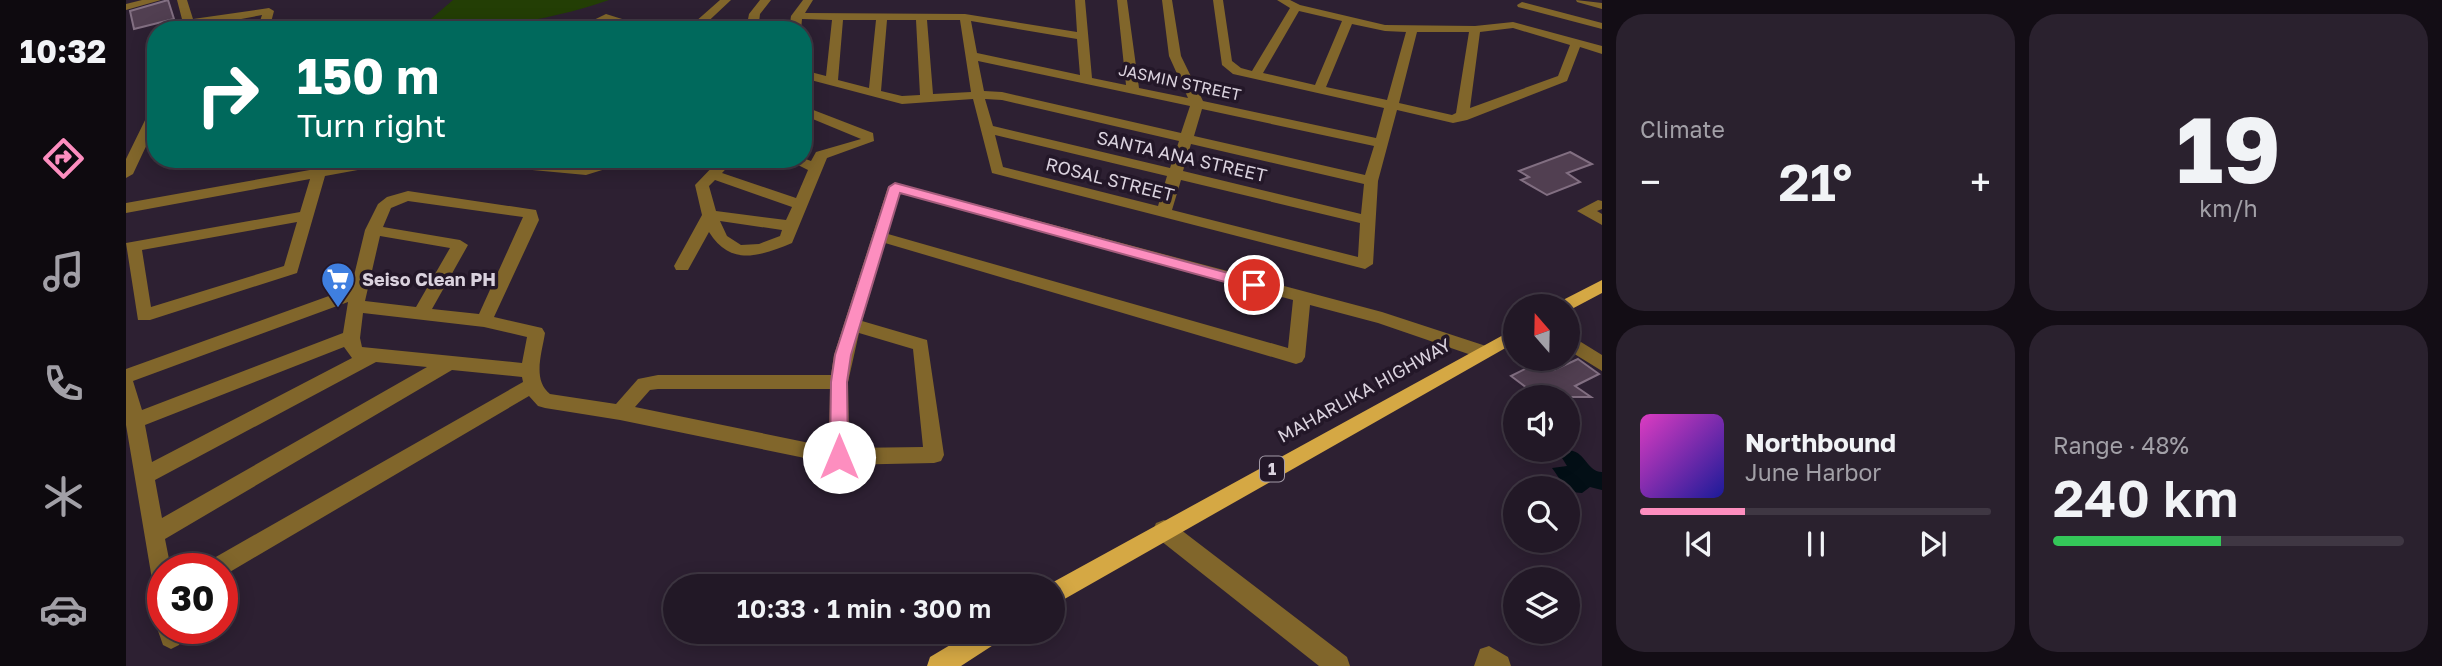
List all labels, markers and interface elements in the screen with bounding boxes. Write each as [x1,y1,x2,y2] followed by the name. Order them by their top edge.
[20,32,106,70] text: 10:32
[297,46,439,105] text: 150 m
[182,49,273,140] icon: right
[1117,59,1243,105] street label: JASMIN STREET
[2176,94,2281,203] text: 19
[297,106,446,144] text: Turn right
[1640,115,1725,143] text: Climate
[1095,126,1269,186] street label: SANTA ANA STREET
[39,134,88,183] icon: directions
[1779,150,1852,212] text: 21°
[1043,152,1177,206] street label: ROSAL STREET
[1640,159,1661,204] text: −
[1970,159,1991,204] text: +
[2199,194,2258,222] text: km/h
[39,247,88,296] icon: music
[1224,255,1284,315] pin
[319,260,357,309] supermarket icon: Seiso Clean PH
[1235,266,1273,304] icon: arrive
[362,268,496,290] place label: Seiso Clean PH
[1503,294,1580,371] north arrow
[1503,294,1580,644] map controls
[1274,333,1455,447] street label: MAHARLIKA HIGHWAY
[39,359,88,408] icon: phone
[1503,385,1580,462] button: sound
[802,420,876,494] position arrow
[1745,427,1896,458] text: Northbound
[2053,431,2189,459] text: Range · 48%
[1260,456,1284,482] road number: 1
[1745,458,1881,486] text: June Harbor
[2053,466,2238,528] text: 240 km
[39,472,88,521] icon: climate
[1503,476,1580,553] button: search
[1680,525,1718,563] icon: previous
[1797,525,1835,563] icon: pause
[1914,525,1952,563] icon: next
[147,553,238,644] speed limit sign: 30
[1503,567,1580,644] button: layers
[39,585,88,634] icon: car
[737,593,991,624] text: 10:33 · 1 min · 300 m

